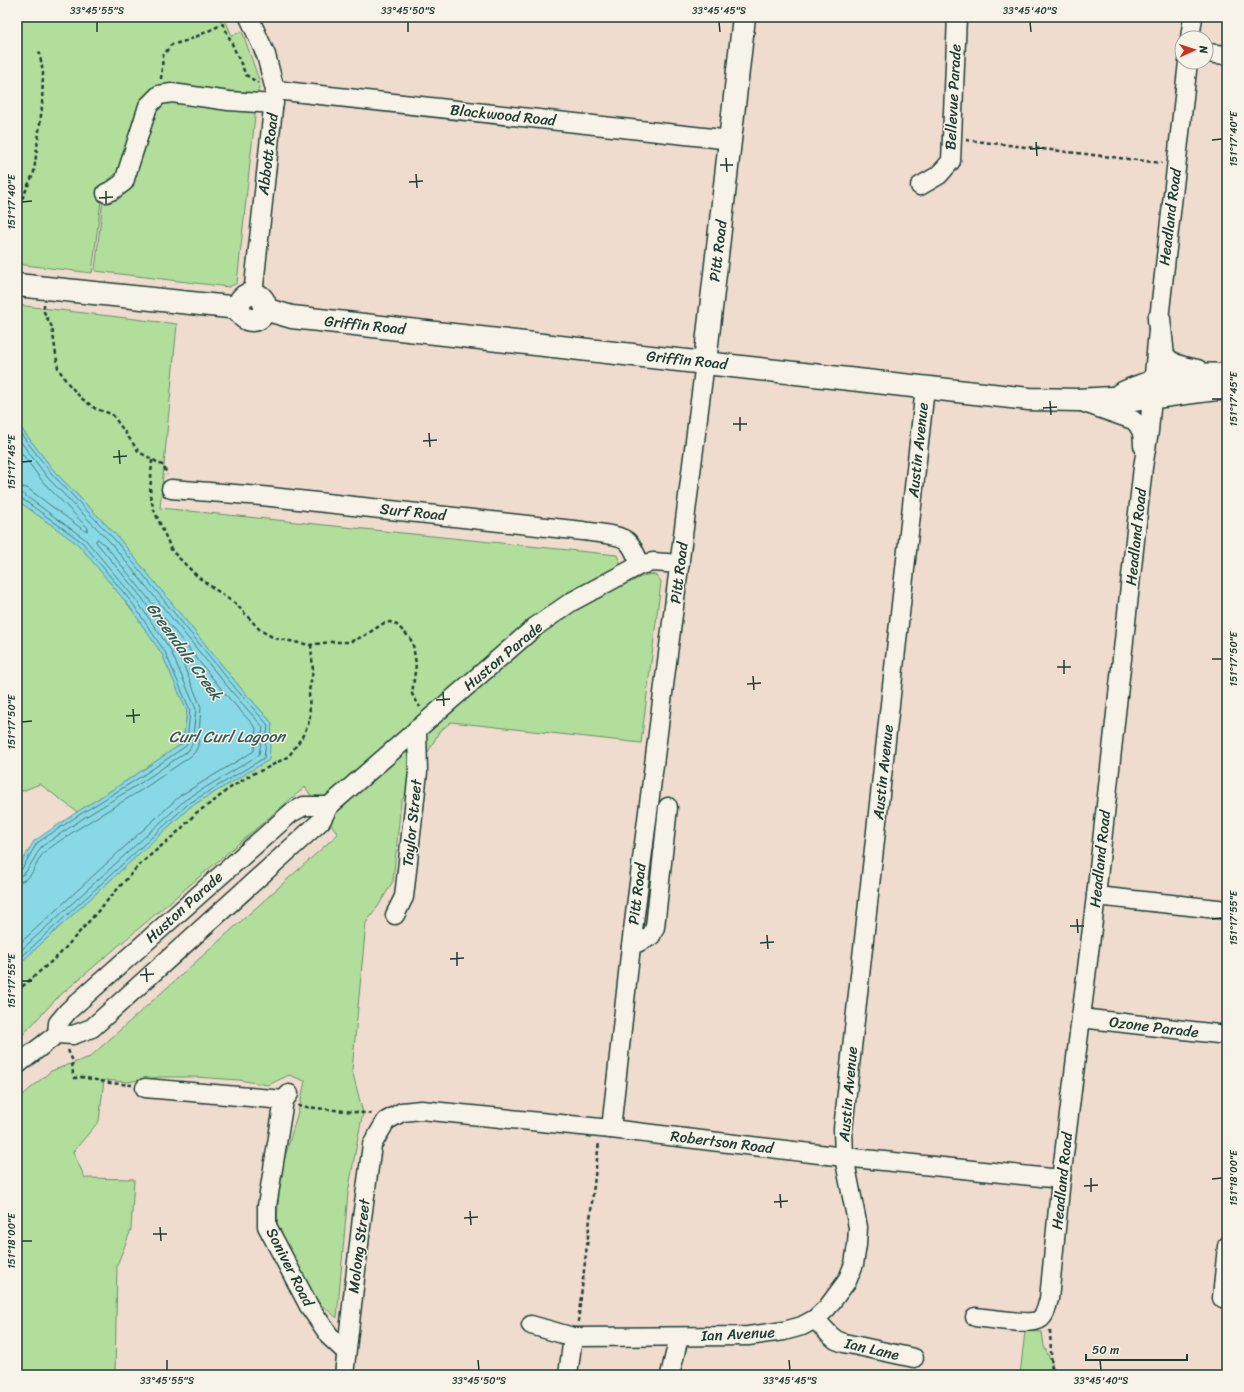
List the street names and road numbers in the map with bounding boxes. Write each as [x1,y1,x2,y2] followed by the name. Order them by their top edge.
[937,43,969,151] street label: Bellevue Parade
[449,97,558,134] street label: Blackwood Road
[250,111,286,197] street label: Abbott Road
[1151,166,1189,267] street label: Headland Road
[701,218,735,283] street label: Pitt Road
[323,308,408,342] street label: Griffin Road
[645,343,730,377] street label: Griffin Road
[900,401,936,500] street label: Austin Avenue
[1118,486,1154,587] street label: Headland Road
[379,496,448,529] street label: Surf Road
[662,540,696,605] street label: Pitt Road
[457,614,549,697] street label: Huston Parade
[865,723,901,822] street label: Austin Avenue
[395,777,430,868] street label: Taylor Street
[1082,808,1118,909] street label: Headland Road
[620,861,654,926] street label: Pitt Road
[139,864,229,949] street label: Huston Parade
[1108,1009,1201,1045] street label: Ozone Parade
[831,1045,865,1144] street label: Austin Avenue
[669,1123,776,1161] street label: Robertson Road
[1044,1130,1080,1231] street label: Headland Road
[340,1196,378,1295] street label: Molong Street
[259,1223,322,1312] street label: Soniver Road
[699,1319,776,1349] street label: Ian Avenue
[841,1330,902,1368] street label: Ian Lane

